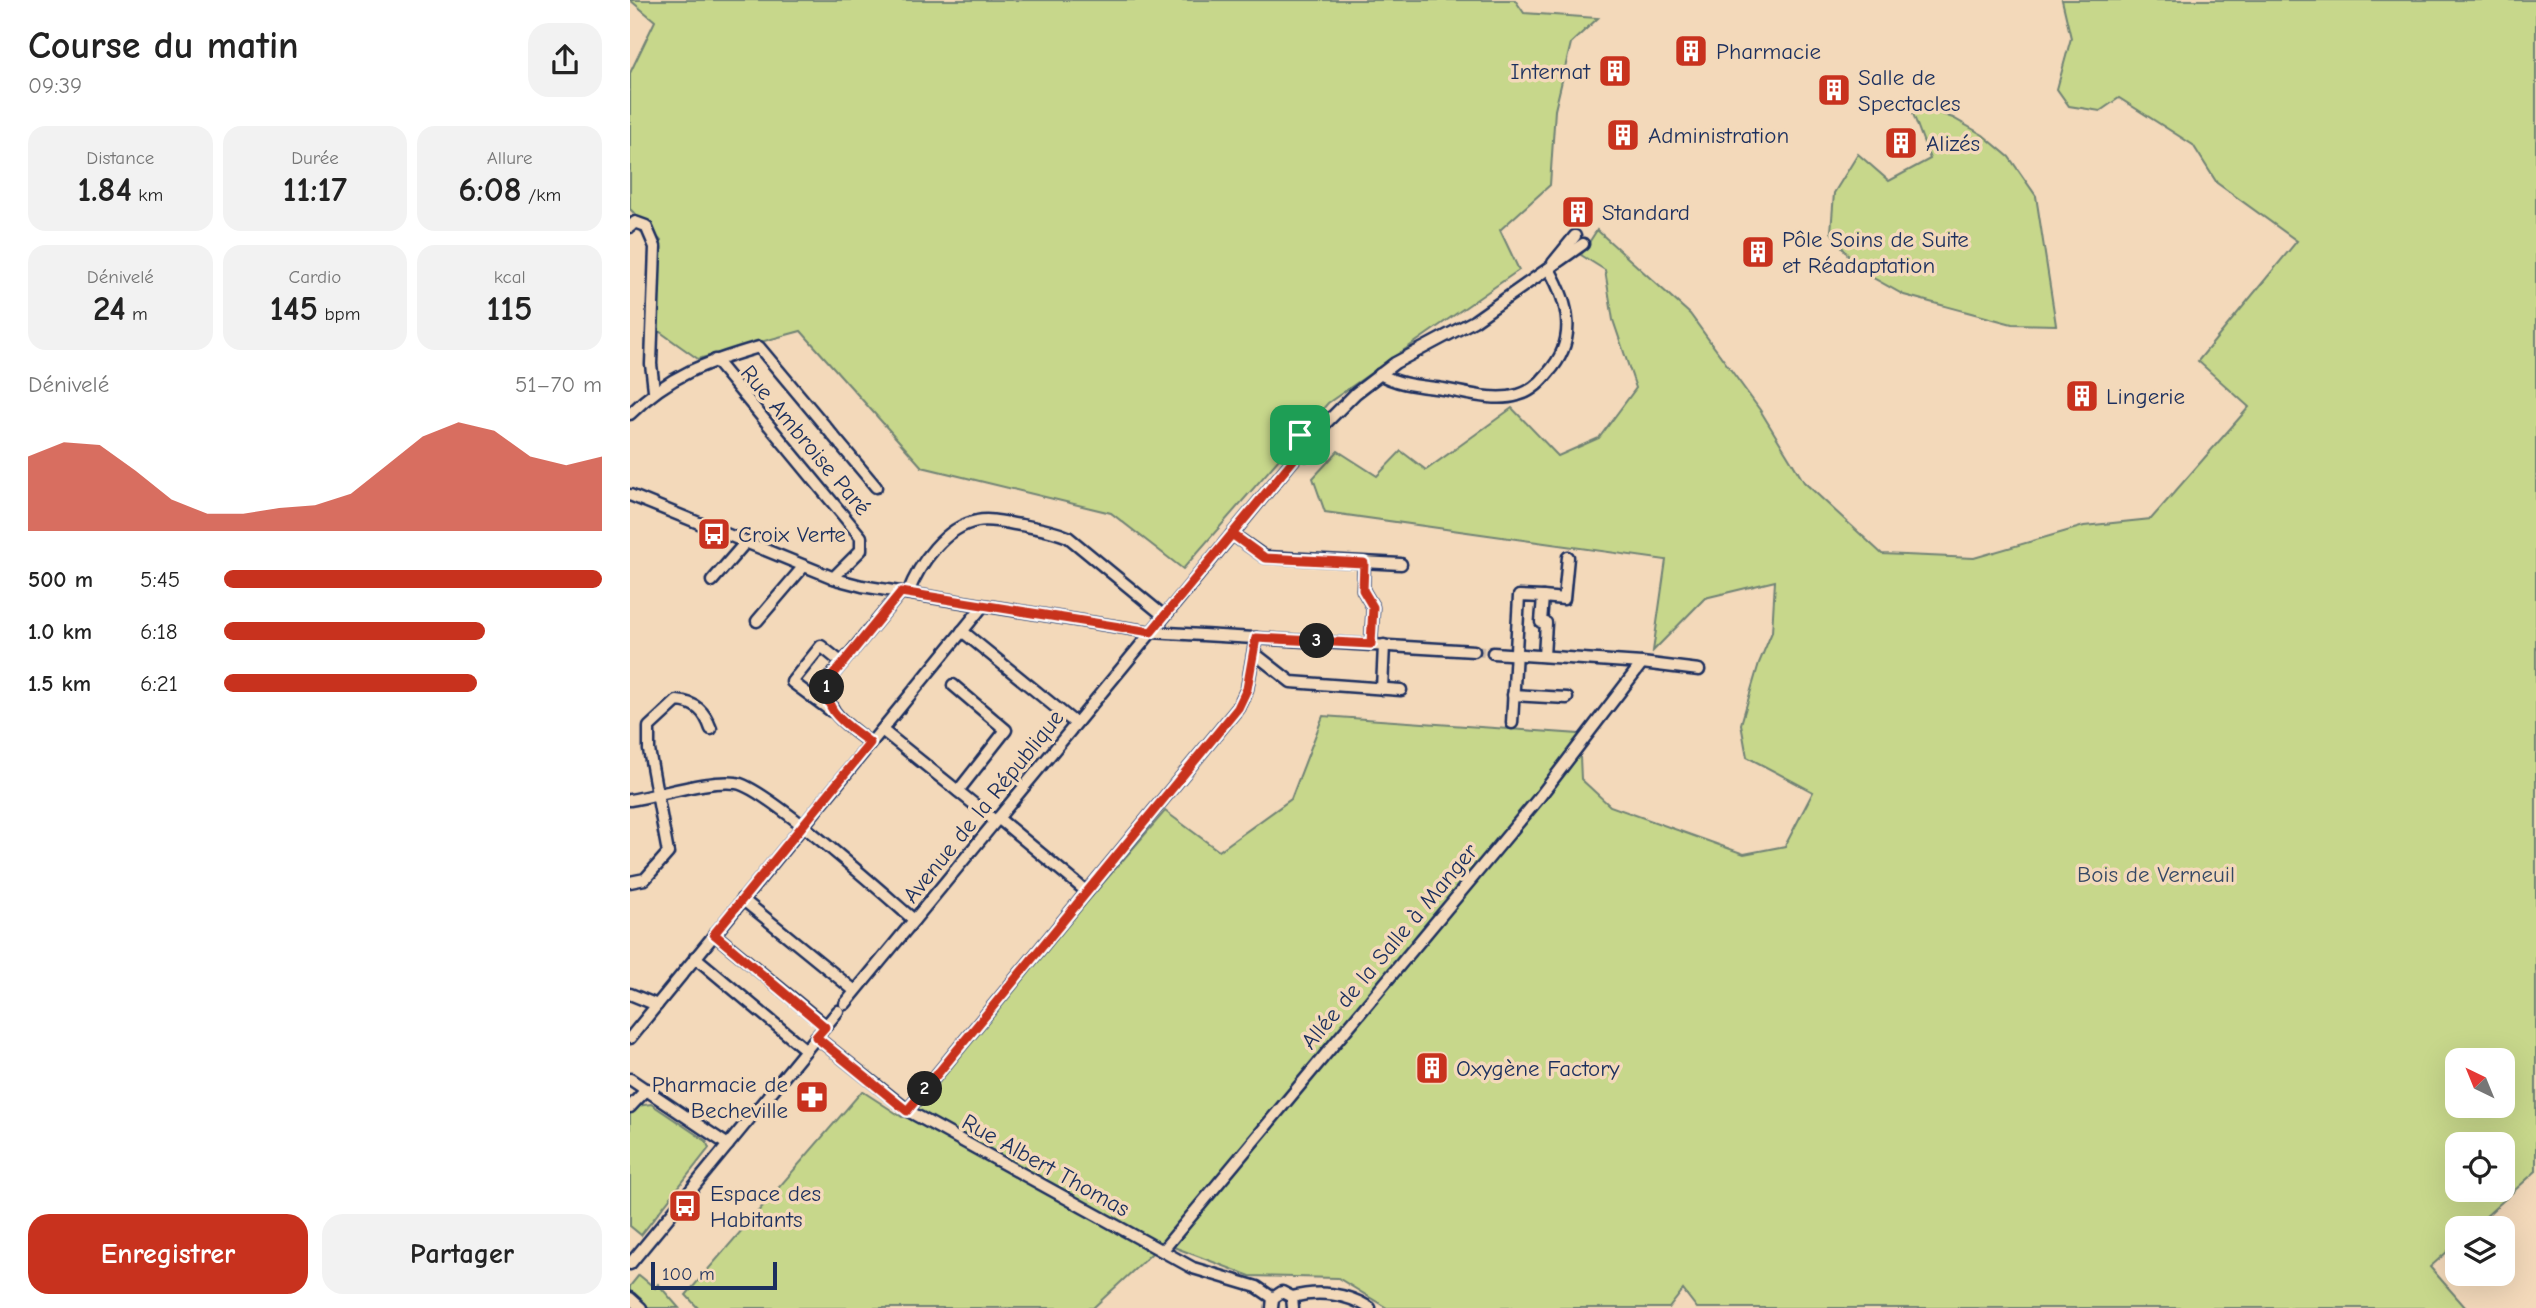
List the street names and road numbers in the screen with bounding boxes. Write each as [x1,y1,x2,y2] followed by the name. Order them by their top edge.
[735,360,876,521] street label: Rue Ambroise Paré
[897,704,1070,908] street label: Avenue de la République
[1295,837,1484,1055] street label: Allée de la Salle à Manger
[957,1108,1134,1223] street label: Rue Albert Thomas

